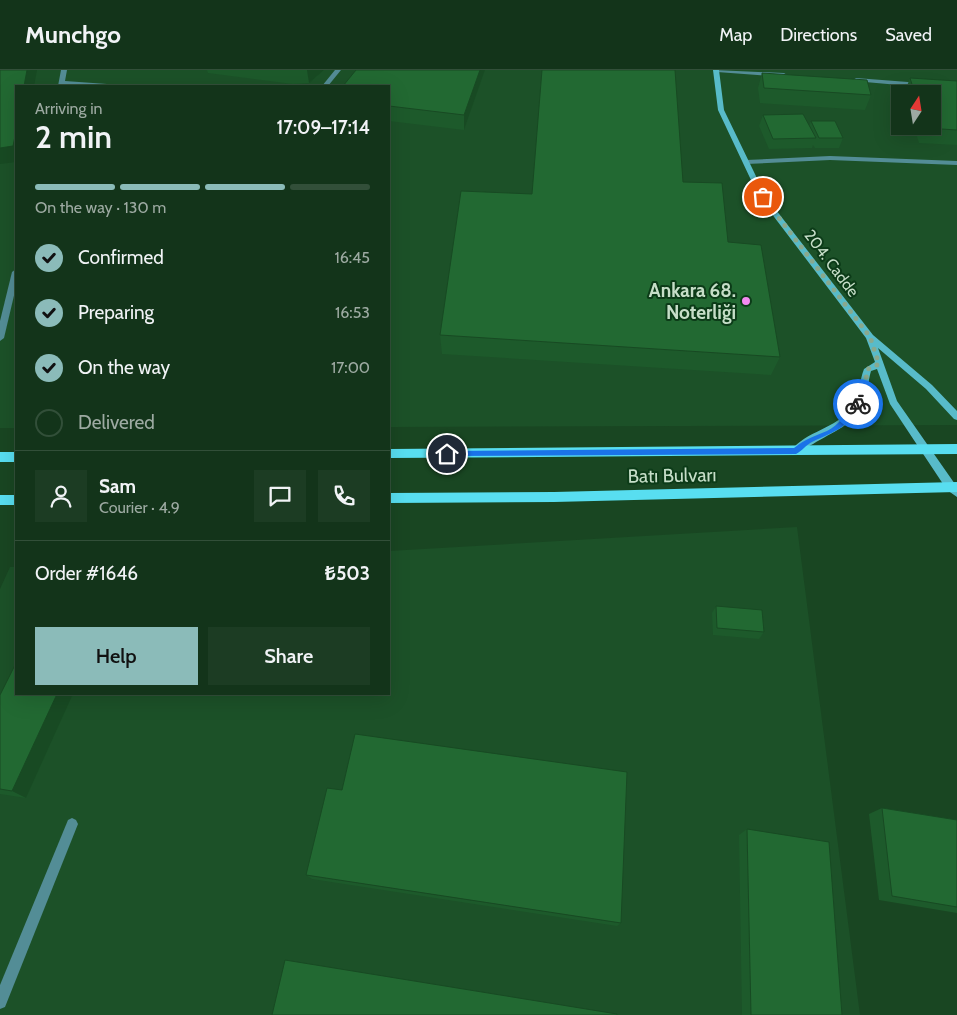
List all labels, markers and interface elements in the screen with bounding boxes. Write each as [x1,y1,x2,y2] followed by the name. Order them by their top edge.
[25,20,121,49] text: Munchgo
[719,24,752,46] text: Map
[780,24,857,46] text: Directions
[885,24,932,46] text: Saved
[891,85,941,135] north arrow
[891,85,941,135] map controls
[35,99,102,118] text: Arriving in
[277,116,370,139] text: 17:09–17:14
[35,117,112,156] text: 2 min
[742,176,784,218] pin
[749,183,777,211] icon: bag
[35,198,166,217] text: On the way · 130 m
[800,226,863,301] street label: 204. Cadde
[35,244,63,272] icon: check
[78,246,164,269] text: Confirmed
[334,248,370,267] text: 16:45
[649,279,736,324] place label: Ankara 68. Noterliği
[740,295,752,307] marker: Ankara 68. Noterliği
[35,299,63,327] icon: check
[78,301,154,324] text: Preparing
[335,303,370,322] text: 16:53
[35,354,63,382] icon: check
[78,356,170,379] text: On the way
[331,358,370,377] text: 17:00
[833,379,883,429] courier
[844,390,872,418] icon: bike
[78,411,155,434] text: Delivered
[426,433,468,475] pin
[433,440,461,468] icon: home
[627,463,717,488] street label: Batı Bulvarı
[35,470,87,522] button: person
[254,470,306,522] button: chat
[318,470,370,522] button: phone
[99,475,136,498] text: Sam
[99,498,180,517] text: Courier · 4.9
[35,562,138,585] text: Order #1646
[325,562,370,585] text: ₺503
[35,627,198,685] button: Help
[208,627,370,685] button: Share

